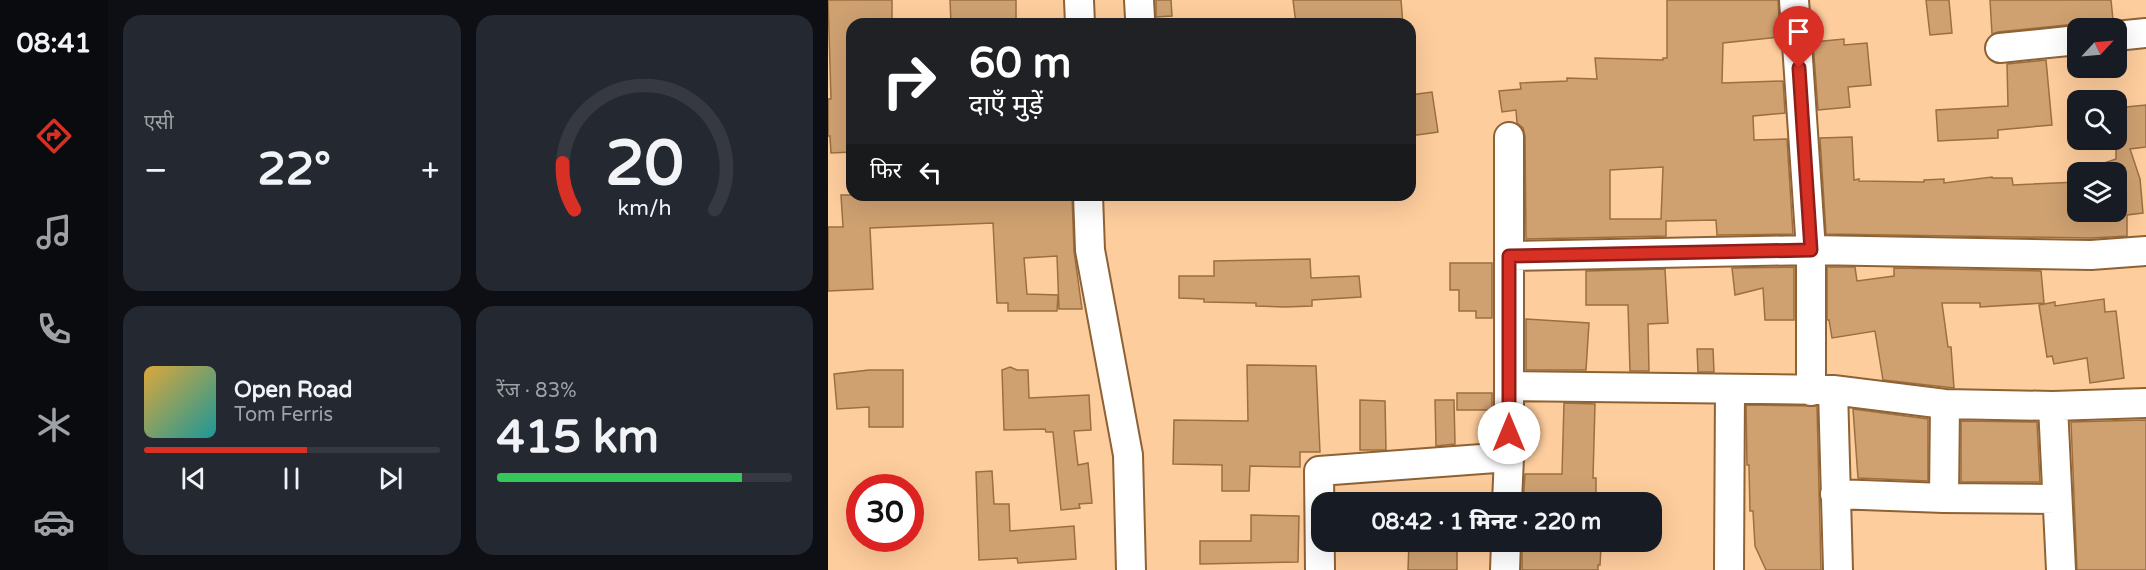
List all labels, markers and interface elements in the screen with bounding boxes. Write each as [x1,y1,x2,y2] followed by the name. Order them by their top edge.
[1773,6,1824,68] pin
[1782,15,1815,48] icon: arrive
[2067,18,2127,78] north arrow
[2067,18,2127,222] map controls
[17,27,91,60] text: 08:41
[969,38,1071,89] text: 60 m
[870,42,948,120] icon: right
[969,89,1043,122] text: दाएँ मुड़ें
[2067,90,2127,150] button: search
[144,111,174,135] text: एसी
[33,115,75,157] icon: directions
[605,127,683,202] text: 20
[257,143,331,197] text: 22°
[144,151,168,190] text: −
[421,151,439,190] text: +
[914,156,947,189] icon: left
[870,158,902,184] text: फिर
[2067,162,2127,222] button: layers
[617,195,671,221] text: km/h
[33,211,75,253] icon: music
[33,308,75,350] icon: phone
[234,377,352,403] text: Open Road
[497,379,577,403] text: रेंज · 83%
[1477,401,1541,465] position arrow
[234,403,333,427] text: Tom Ferris
[33,404,75,446] icon: climate
[497,411,659,465] text: 415 km
[177,462,210,495] icon: previous
[275,462,308,495] icon: pause
[374,462,407,495] icon: next
[846,474,924,552] speed limit sign: 30
[33,501,75,543] icon: car
[1372,509,1601,535] text: 08:42 · 1 मिनट · 220 m

